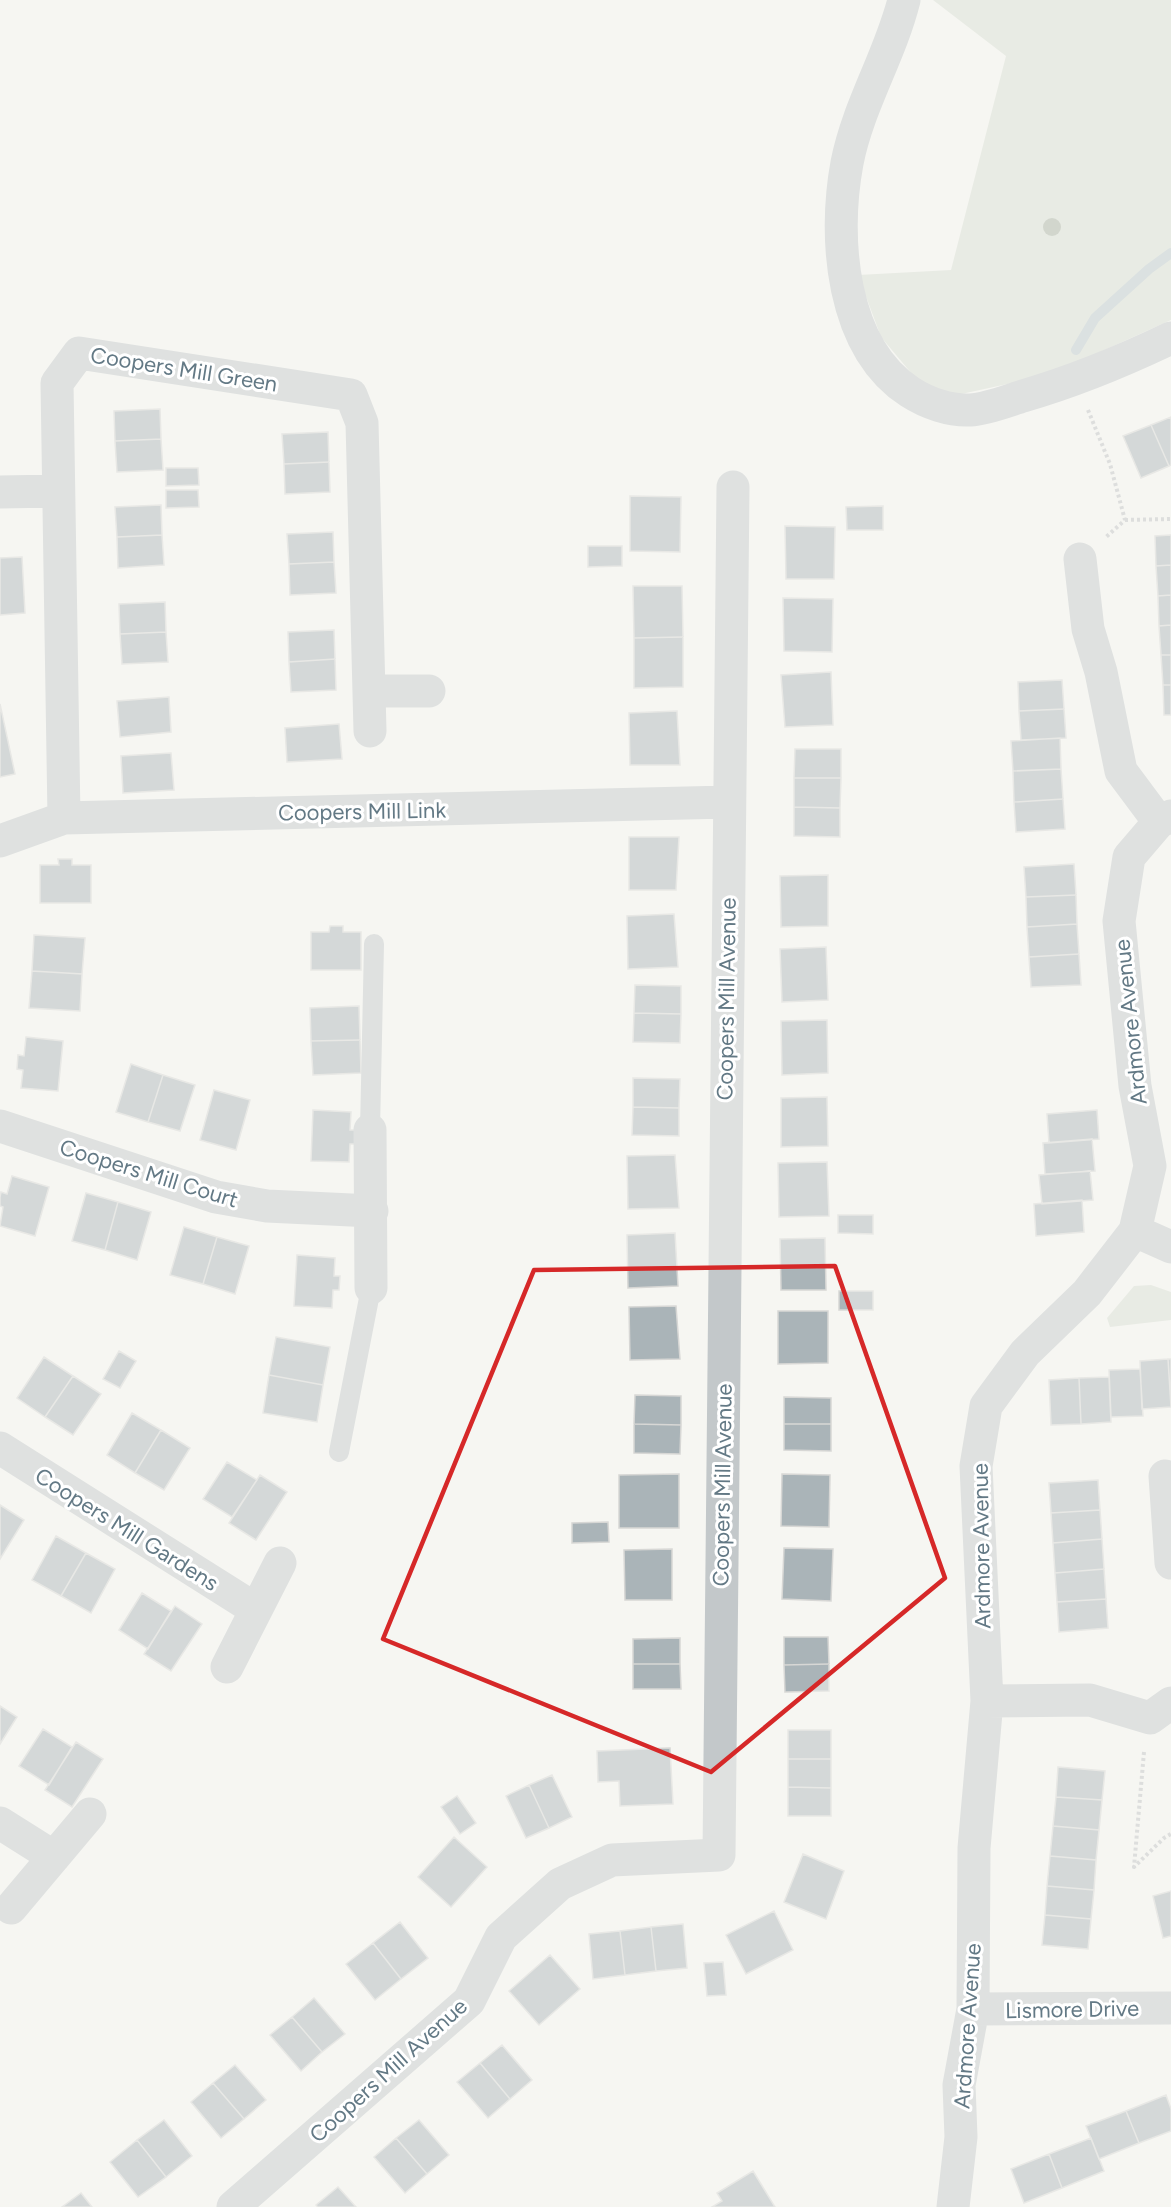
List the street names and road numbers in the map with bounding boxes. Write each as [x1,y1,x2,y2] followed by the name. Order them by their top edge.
[89,341,279,398] street label: Coopers Mill Green
[278,797,446,826] street label: Coopers Mill Link
[711,897,742,1101] street label: Coopers Mill Avenue
[1108,938,1153,1106] street label: Ardmore Avenue
[56,1134,241,1213] street label: Coopers Mill Court
[707,1383,738,1587] street label: Coopers Mill Avenue
[30,1462,223,1597] street label: Coopers Mill Gardens
[967,1463,996,1629] street label: Ardmore Avenue
[948,1942,987,2110] street label: Ardmore Avenue
[304,1993,473,2148] street label: Coopers Mill Avenue
[1005,1995,1139,2024] street label: Lismore Drive

